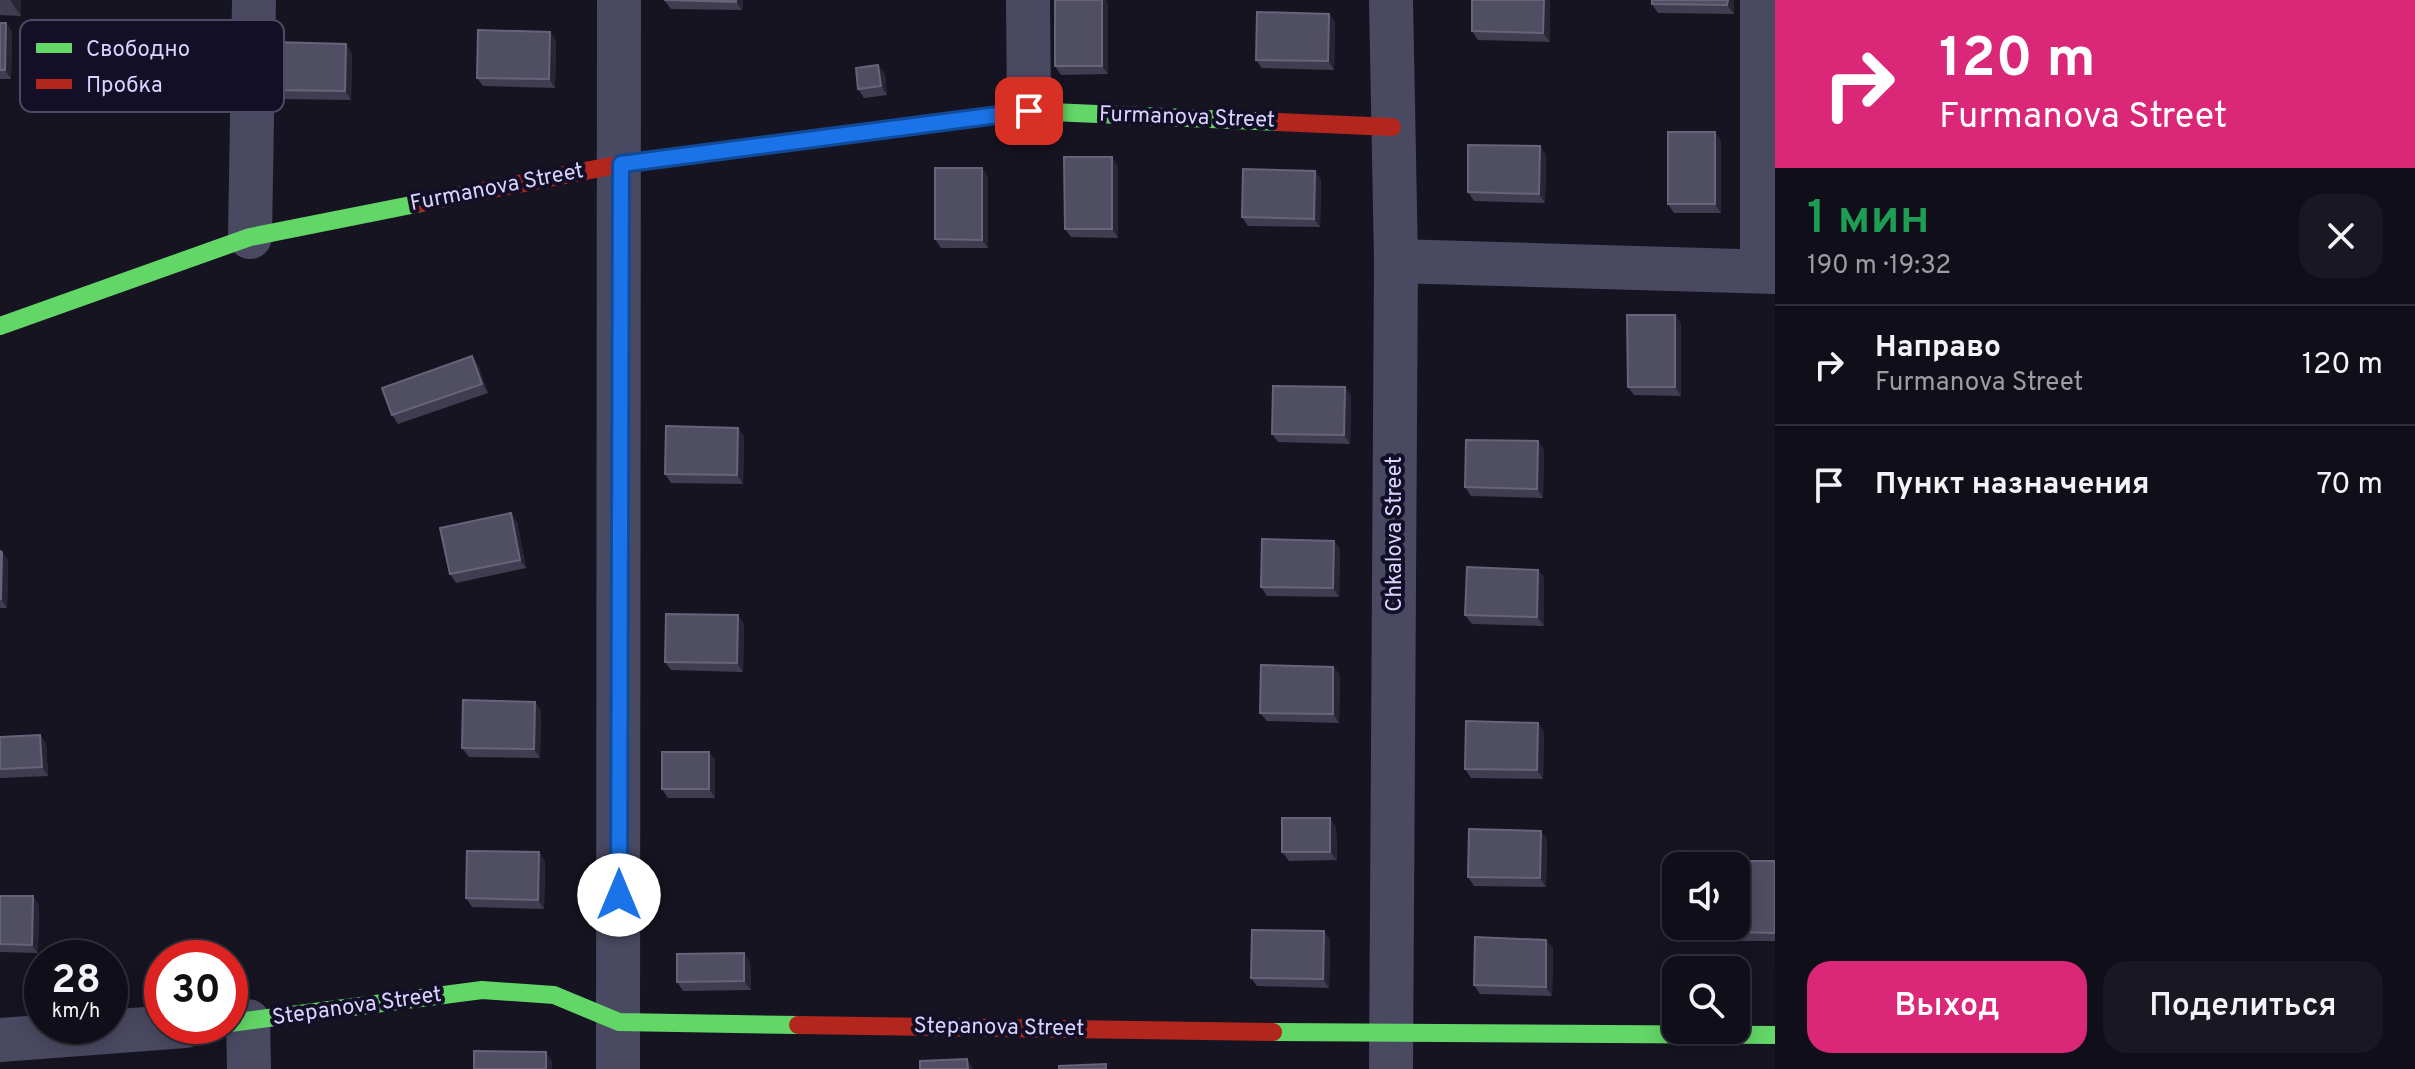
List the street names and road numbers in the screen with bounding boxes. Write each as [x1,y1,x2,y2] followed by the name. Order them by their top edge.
[1098,101,1276,135] street label: Furmanova Street
[408,158,586,218] street label: Furmanova Street
[1382,456,1409,612] street label: Chkalova Street
[271,982,443,1032] street label: Stepanova Street
[913,1013,1085,1043] street label: Stepanova Street

